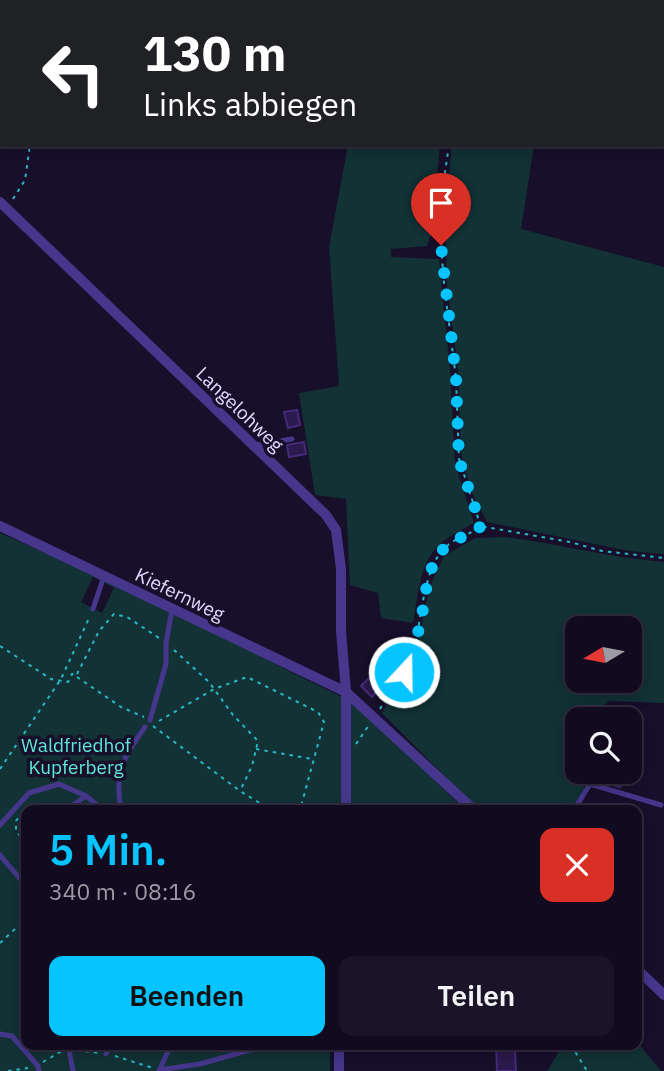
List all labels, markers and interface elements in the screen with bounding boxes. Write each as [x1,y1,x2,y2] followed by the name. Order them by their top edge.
[143,21,287,84] text: 130 m
[28,28,119,119] icon: left
[143,83,357,125] text: Links abbiegen
[411,173,471,245] pin
[422,184,460,222] icon: arrive
[191,361,289,457] street label: Langelohweg
[131,562,229,626] street label: Kiefernweg
[565,616,642,693] north arrow
[565,616,642,784] map controls
[367,635,441,709] position arrow
[565,707,642,784] button: search
[21,733,131,779] park label: Waldfriedhof Kupferberg
[49,822,167,877] text: 5 Min.
[540,828,614,902] button: close
[49,876,196,906] text: 340 m · 08:16
[49,956,325,1036] button: Beenden
[339,956,614,1036] button: Teilen

